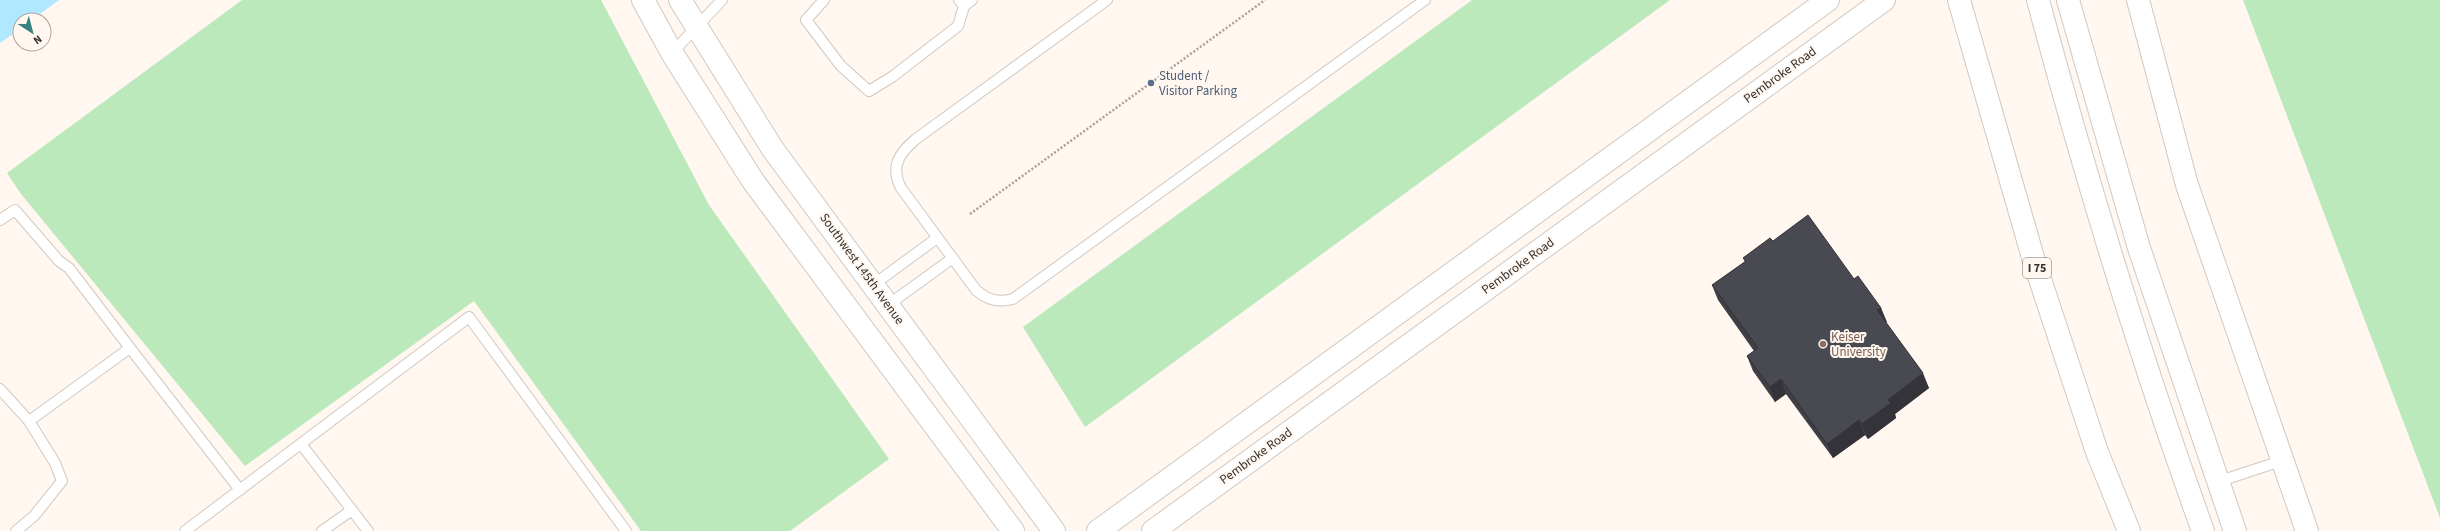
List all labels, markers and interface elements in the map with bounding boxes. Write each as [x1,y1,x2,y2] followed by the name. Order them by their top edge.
[12,12,52,52] north arrow
[30,31,45,48] text: N
[1740,42,1820,108] street label: Pembroke Road
[1159,67,1238,100] place label: Student / Visitor Parking
[1146,78,1156,88] marker: Student / Visitor Parking
[815,210,909,328] street label: Southwest 145th Avenue
[1478,233,1558,299] street label: Pembroke Road
[2023,258,2051,278] road number: I 75
[1831,328,1886,361] place label: Keiser University
[1818,339,1828,349] marker: Keiser University
[1216,423,1296,489] street label: Pembroke Road

